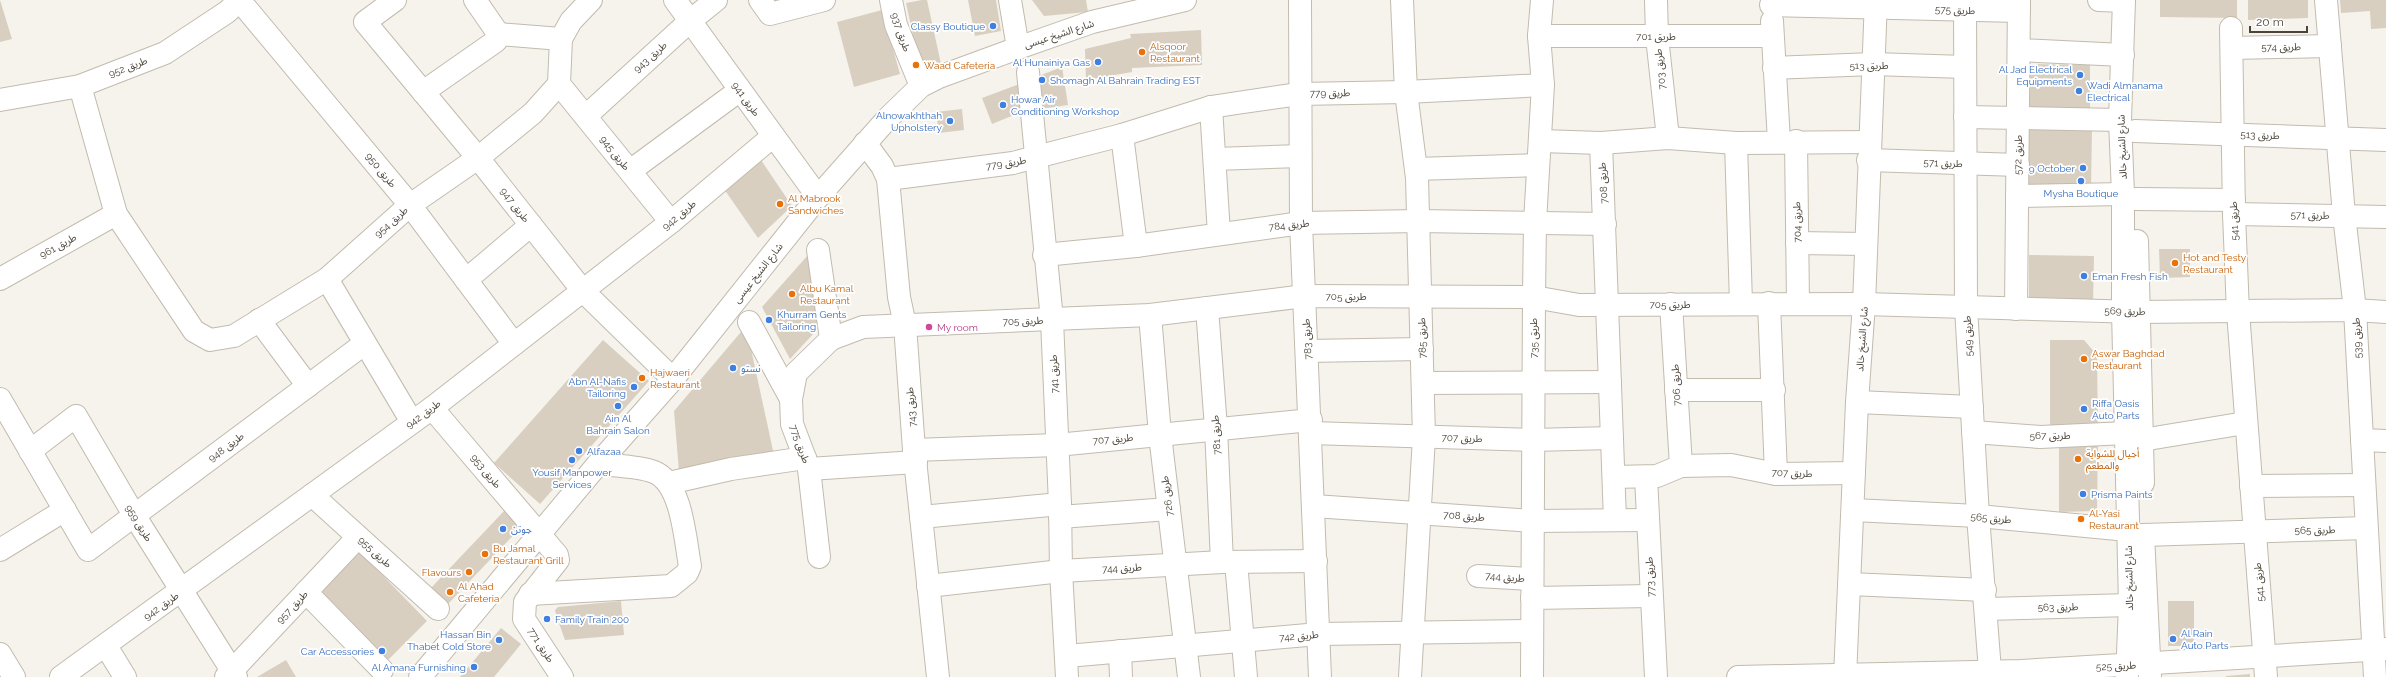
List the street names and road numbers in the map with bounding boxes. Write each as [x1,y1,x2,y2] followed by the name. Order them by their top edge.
[1935,4,1975,17] street label: طريق 575
[888,11,913,53] street label: طريق 937
[1023,17,1096,52] street label: شارع الشيخ عيسى
[1636,31,1676,43] street label: طريق 701
[631,39,670,75] street label: طريق 943
[2261,41,2301,54] street label: طريق 574
[1652,48,1669,90] street label: طريق 703
[107,55,149,80] street label: طريق 952
[1849,60,1889,72] street label: طريق 513
[729,80,762,119] street label: طريق 941
[1310,87,1351,100] street label: طريق 779
[2115,114,2131,180] street label: شارع الشيخ خالد
[2240,129,2280,142] street label: طريق 513
[597,134,632,173] street label: طريق 945
[2012,135,2025,175] street label: طريق 572
[363,151,399,190] street label: طريق 950
[985,154,1027,173] street label: طريق 779
[1923,157,1963,170] street label: طريق 571
[1596,162,1611,204] street label: طريق 708
[497,186,532,225] street label: طريق 947
[660,198,699,233] street label: طريق 942
[1791,201,1804,243] street label: طريق 704
[2228,201,2241,241] street label: طريق 541
[372,204,411,240] street label: طريق 954
[2290,209,2330,222] street label: طريق 571
[1268,217,1310,234] street label: طريق 784
[38,231,79,261] street label: طريق 961
[731,241,786,306] street label: شارع الشيخ عيسى
[1326,291,1367,303] street label: طريق 705
[1650,299,1691,311] street label: طريق 705
[2104,305,2146,318] street label: طريق 569
[1854,306,1872,372] street label: شارع الشيخ خالد
[1002,315,1044,328] street label: طريق 705
[1961,315,1976,357] street label: طريق 549
[1416,317,1429,358] street label: طريق 785
[2350,317,2365,359] street label: طريق 539
[1300,318,1315,360] street label: طريق 783
[1528,318,1540,358] street label: طريق 735
[1048,354,1061,394] street label: طريق 741
[1669,364,1684,406] street label: طريق 706
[904,387,919,427] street label: طريق 743
[403,397,443,431] street label: طريق 942
[1209,415,1224,455] street label: طريق 781
[787,423,812,465] street label: طريق 775
[206,430,247,465] street label: طريق 948
[2030,430,2071,442] street label: طريق 567
[1092,432,1134,447] street label: طريق 707
[1441,432,1483,445] street label: طريق 707
[468,452,503,491] street label: طريق 953
[1771,467,1813,480] street label: طريق 707
[1159,475,1176,517] street label: طريق 726
[123,503,155,544] street label: طريق 959
[1443,509,1485,524] street label: طريق 708
[1970,511,2012,526] street label: طريق 565
[2294,524,2336,537] street label: طريق 565
[355,534,394,571] street label: طريق 955
[2123,545,2137,611] street label: شارع الشيخ خالد
[1643,556,1658,597] street label: طريق 773
[1102,561,1142,576] street label: طريق 744
[2252,562,2267,602] street label: طريق 541
[1485,570,1525,585] street label: طريق 744
[274,588,311,626] street label: طريق 957
[141,589,181,623] street label: طريق 942
[2037,601,2079,614] street label: طريق 563
[525,626,556,665] street label: طريق 771
[1279,629,1319,644] street label: طريق 742
[2096,659,2137,674] street label: طريق 525

